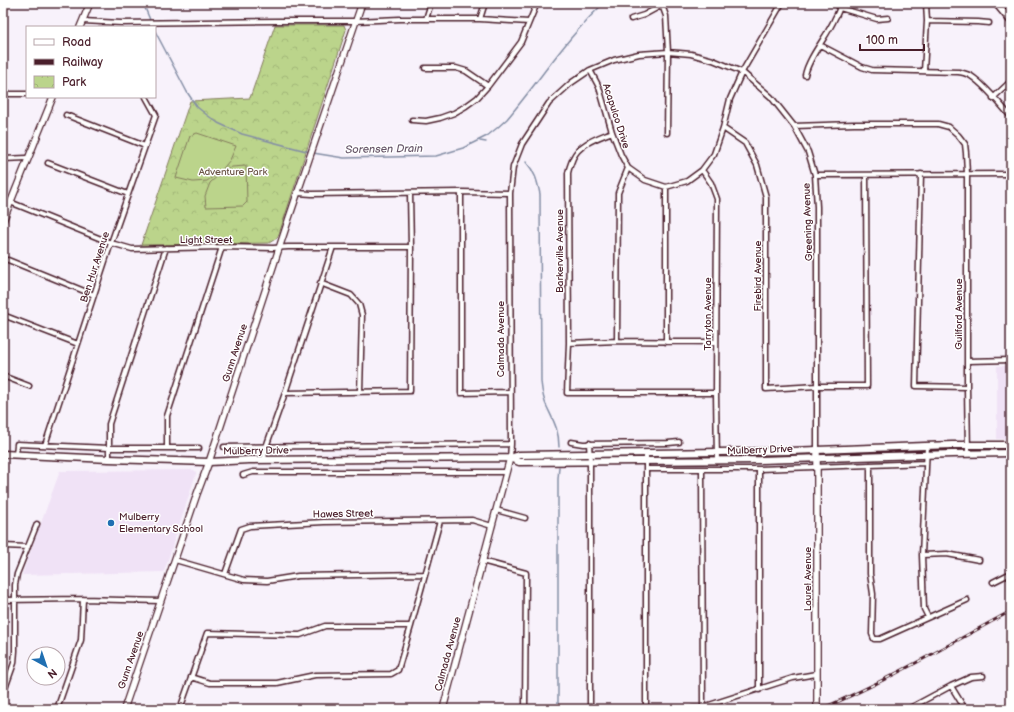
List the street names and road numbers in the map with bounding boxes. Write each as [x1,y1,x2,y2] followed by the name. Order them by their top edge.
[600,82,632,150] street label: Acapulco Drive
[801,183,815,261] street label: Greening Avenue
[554,209,566,293] street label: Barkerville Avenue
[78,230,112,304] street label: Ben Hur Avenue
[180,234,232,246] street label: Light Street
[752,240,764,312] street label: Firebird Avenue
[702,277,714,351] street label: Tarryton Avenue
[953,278,965,350] street label: Guilford Avenue
[495,301,507,377] street label: Calmada Avenue
[220,322,250,384] street label: Gunn Avenue
[727,443,793,457] street label: Mulberry Drive
[223,444,289,458] street label: Mulberry Drive
[313,507,373,521] street label: Hawes Street
[802,547,814,611] street label: Laurel Avenue
[432,615,464,693] street label: Calmada Avenue
[115,629,147,691] street label: Gunn Avenue

